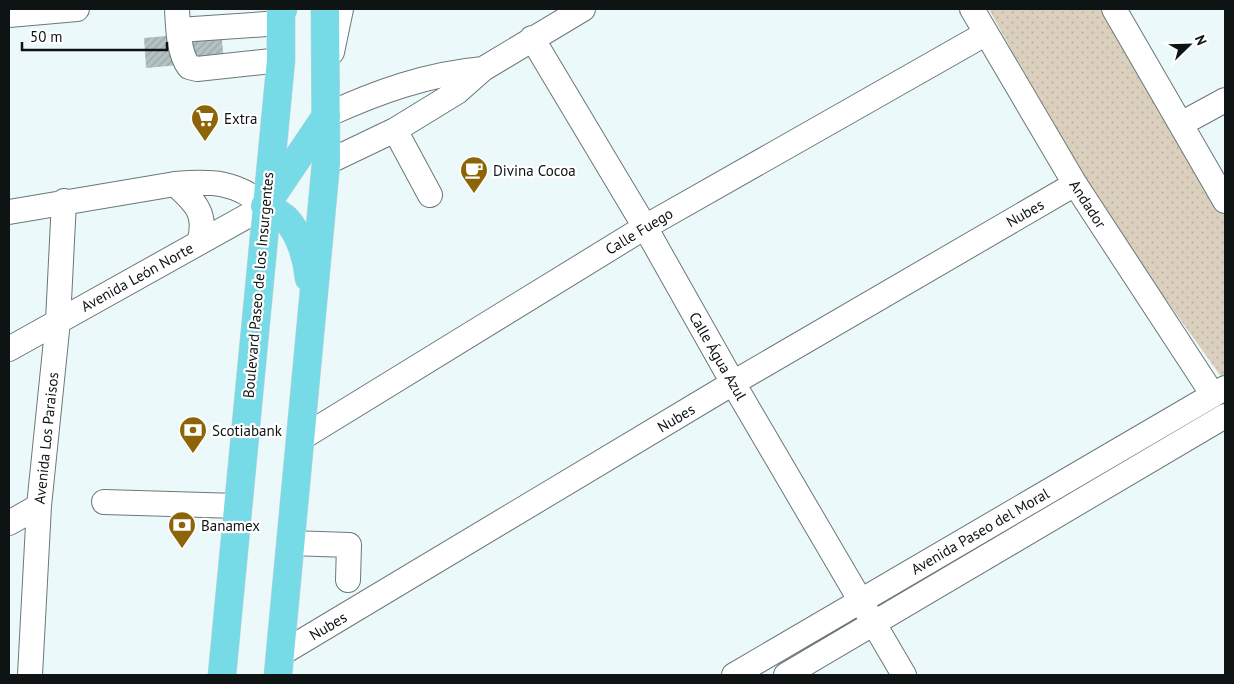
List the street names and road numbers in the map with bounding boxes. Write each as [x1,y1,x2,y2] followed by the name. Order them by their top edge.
[239,171,277,399] street label: Boulevard Paseo de los Insurgentes
[1065,176,1111,232] street label: Andador
[1003,195,1047,231] street label: Nubes
[602,203,676,259] street label: Calle Fuego
[78,238,196,316] street label: Avenida León Norte
[685,308,751,404] street label: Calle Água Azul
[30,371,62,505] street label: Avenida Los Paraisos
[654,399,698,437] street label: Nubes
[907,483,1053,578] street label: Avenida Paseo del Moral
[306,607,350,645] street label: Nubes

